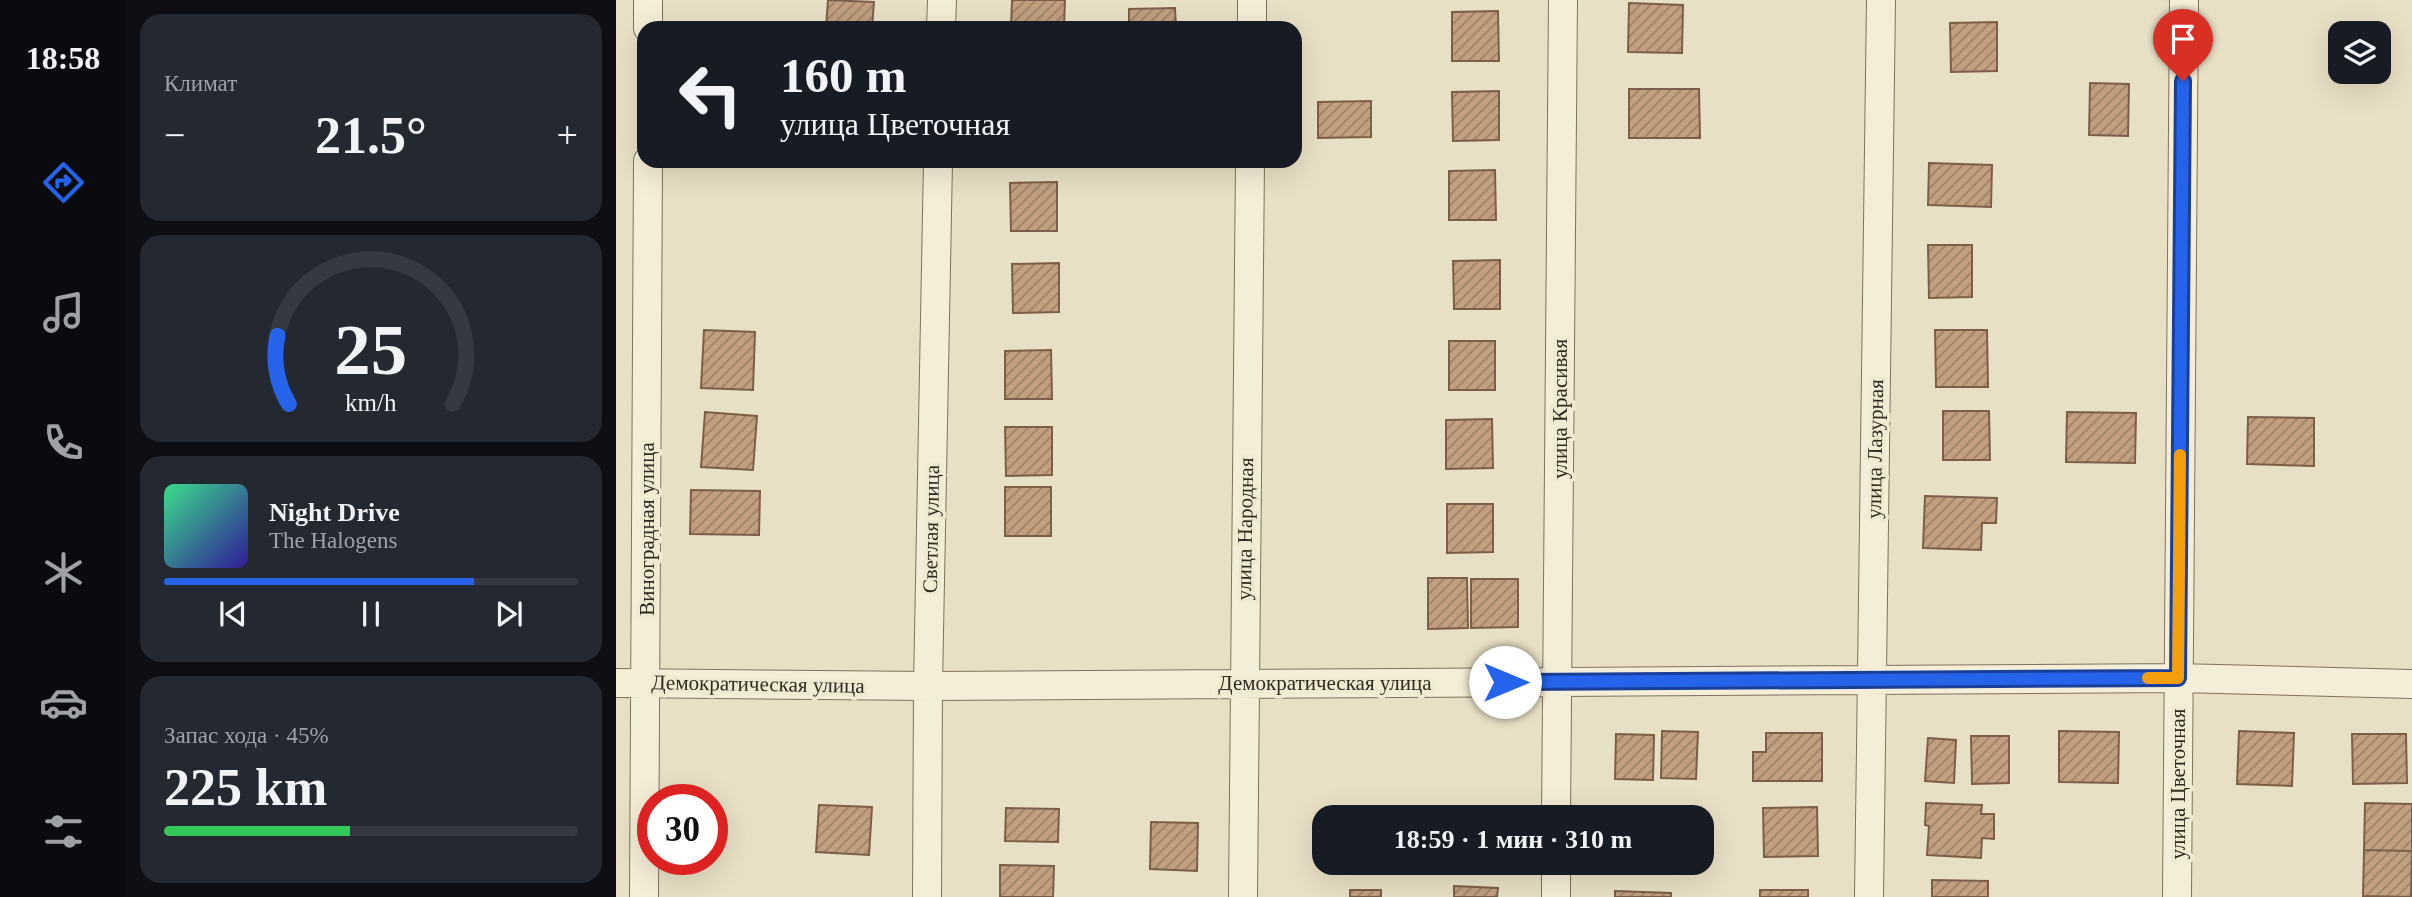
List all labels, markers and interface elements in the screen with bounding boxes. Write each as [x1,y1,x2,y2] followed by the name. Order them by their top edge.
[2153,9,2213,81] pin
[2164,20,2202,58] icon: arrive
[2328,21,2391,84] map controls
[2328,21,2391,84] button: layers
[26,40,100,76] text: 18:58
[780,48,907,103] text: 160 m
[665,49,756,140] icon: left
[164,71,237,96] text: Климат
[780,106,1010,142] text: улица Цветочная
[315,107,427,164] text: 21.5°
[164,114,185,156] text: −
[557,114,578,156] text: +
[39,158,88,207] icon: directions
[39,288,88,337] icon: music
[335,310,407,391] text: 25
[1548,339,1572,479] street label: улица Красивая
[1862,379,1888,519] street label: улица Лазурная
[345,389,397,416] text: km/h
[39,418,88,467] icon: phone
[635,442,659,616] street label: Виноградная улица
[1232,457,1258,601] street label: улица Народная
[918,464,944,593] street label: Светлая улица
[269,498,400,527] text: Night Drive
[269,528,397,553] text: The Halogens
[39,548,88,597] icon: climate
[214,595,252,633] icon: previous
[352,595,390,633] icon: pause
[490,595,528,633] icon: next
[1468,645,1542,719] position arrow
[651,670,866,698] street label: Демократическая улица
[1218,671,1432,695] street label: Демократическая улица
[39,678,88,727] icon: car
[2166,708,2190,860] street label: улица Цветочная
[164,723,329,748] text: Запас хода · 45%
[164,759,327,816] text: 225 km
[637,784,728,875] speed limit sign: 30
[39,807,88,856] icon: filters
[1394,825,1632,854] text: 18:59 · 1 мин · 310 m

